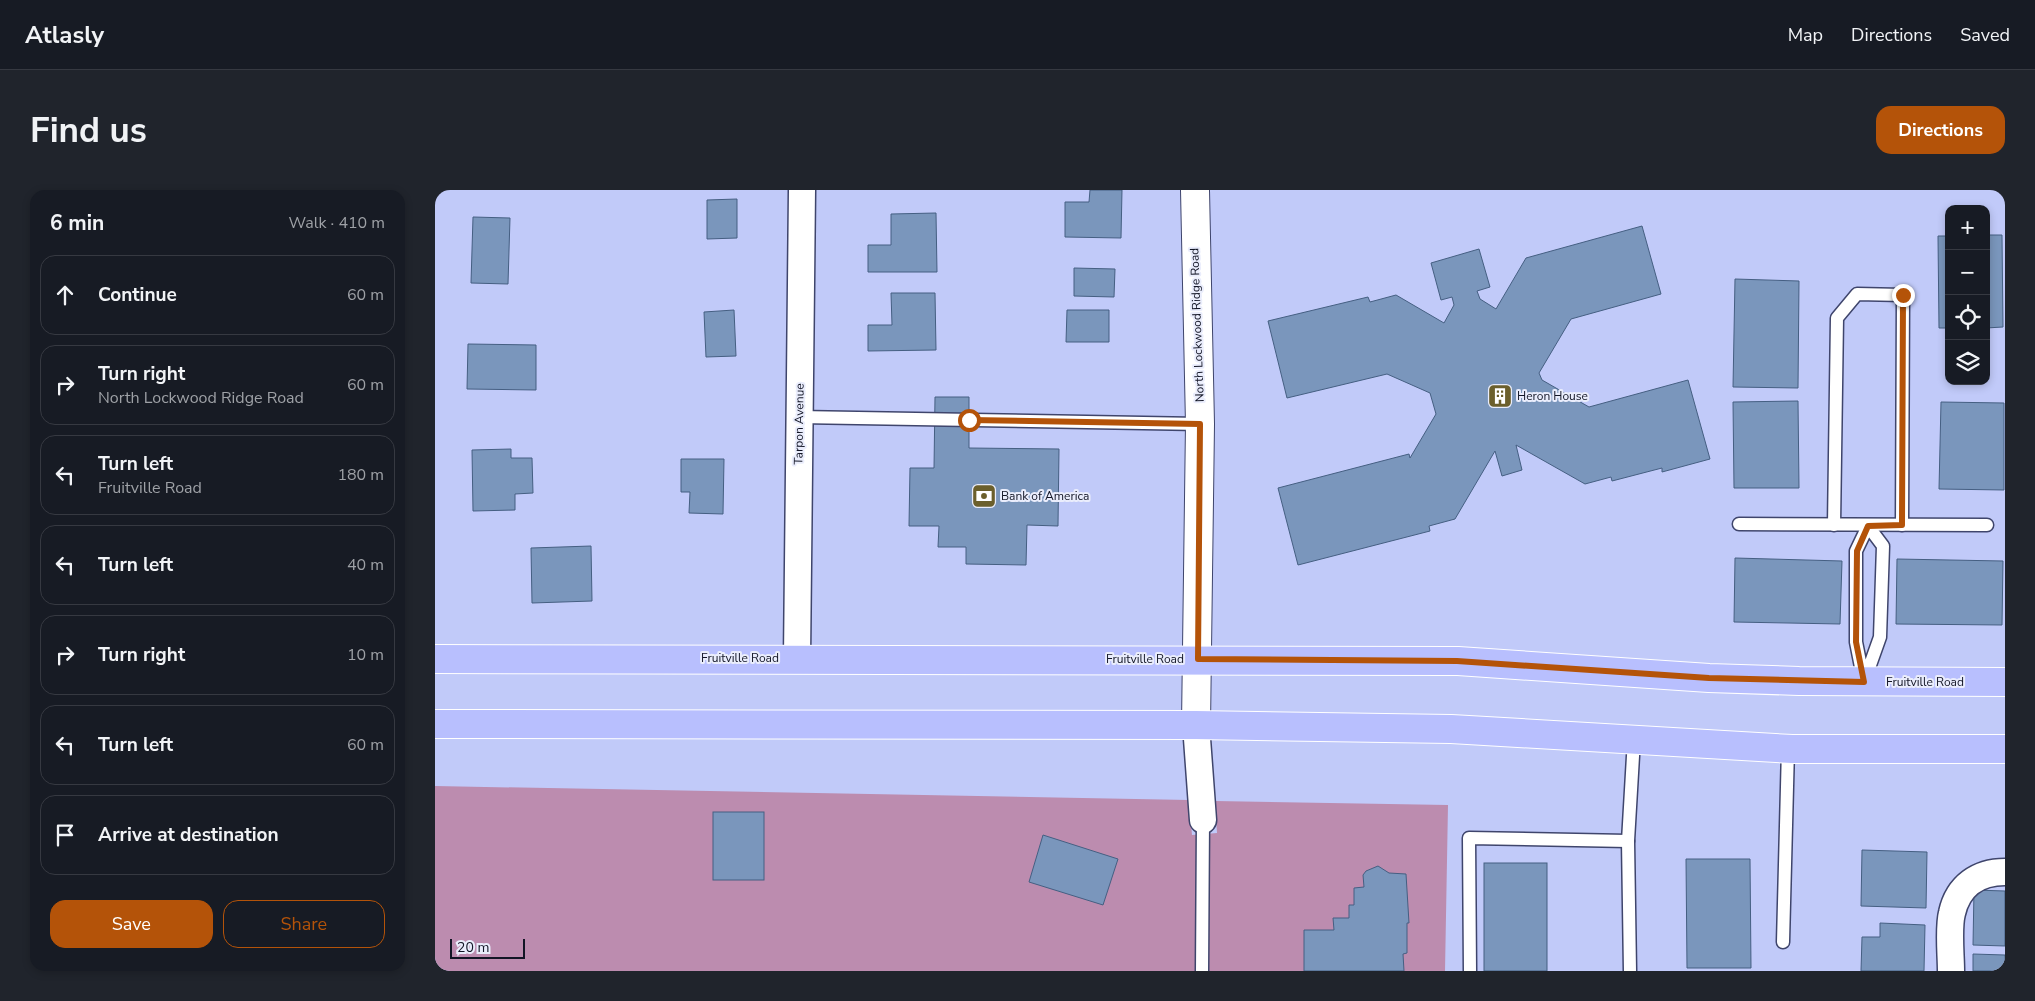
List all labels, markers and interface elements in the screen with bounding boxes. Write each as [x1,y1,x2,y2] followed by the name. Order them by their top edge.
[25,19,104,51] text: Atlasly
[1788,23,1823,47] text: Map
[1851,23,1932,47] text: Directions
[1960,23,2010,47] text: Saved
[1876,106,2005,154] button: Directions
[30,107,147,154] text: Find us
[1945,205,1990,385] map controls
[1945,205,1990,250] button: +
[50,209,104,237] text: 6 min
[289,212,385,234] text: Walk · 410 m
[1186,248,1208,402] street label: North Lockwood Ridge Road
[1945,250,1990,295] button: −
[51,281,79,309] icon: ahead
[98,282,177,308] text: Continue
[347,284,384,306] text: 60 m
[1892,284,1915,307] route end
[1945,295,1990,340] button: locate
[1945,340,1990,385] button: layers
[98,361,185,387] text: Turn right
[51,371,79,399] icon: right
[347,374,384,396] text: 60 m
[790,383,808,465] street label: Tarpon Avenue
[1487,383,1513,409] building icon: Heron House
[98,387,304,409] text: North Lockwood Ridge Road
[1517,388,1588,404] place label: Heron House
[958,409,981,432] route start
[98,451,173,477] text: Turn left
[51,461,79,489] icon: left
[337,464,384,486] text: 180 m
[98,477,202,499] text: Fruitville Road
[971,483,997,509] bank icon: Bank of America
[1001,488,1089,504] place label: Bank of America
[51,551,79,579] icon: left
[98,552,173,578] text: Turn left
[347,554,384,576] text: 40 m
[51,641,79,669] icon: right
[98,642,185,668] text: Turn right
[347,644,384,666] text: 10 m
[701,650,779,666] street label: Fruitville Road
[1106,651,1184,667] street label: Fruitville Road
[1886,674,1964,690] street label: Fruitville Road
[51,731,79,759] icon: left
[98,732,173,758] text: Turn left
[347,734,384,756] text: 60 m
[51,821,79,849] icon: arrive
[98,822,279,848] text: Arrive at destination
[50,900,213,948] button: Save
[223,900,385,948] button: Share
[450,936,525,959] scale bar
[457,938,489,957] text: 20 m

